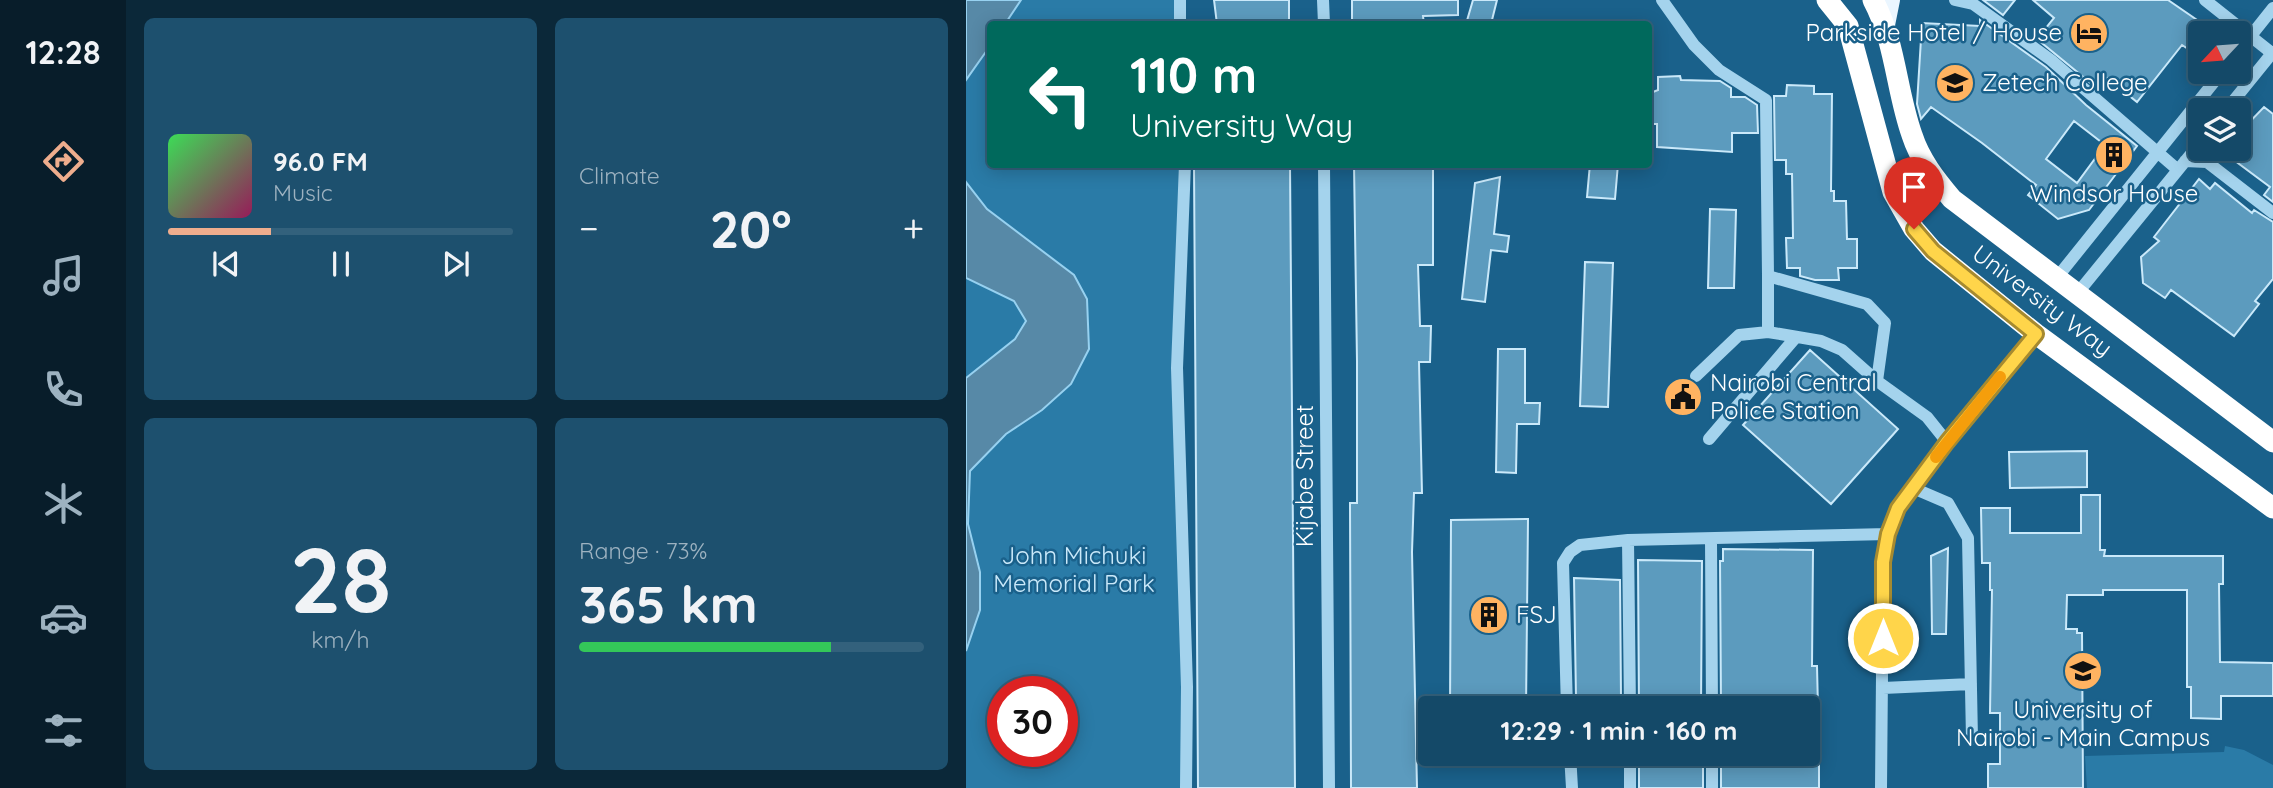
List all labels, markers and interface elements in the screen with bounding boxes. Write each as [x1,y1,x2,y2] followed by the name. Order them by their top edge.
[2068,12,2110,54] hotel icon: Parkside Hotel / House
[1806,17,2062,47] place label: Parkside Hotel / House
[2188,21,2250,84] north arrow
[2188,21,2251,161] map controls
[25,32,101,72] text: 12:28
[1130,44,1257,105] text: 110 m
[1015,49,1106,140] icon: left
[1934,62,1976,104] school or university icon: Zetech College
[1982,67,2148,97] place label: Zetech College
[2188,98,2251,161] button: layers
[1130,105,1353,145] text: University Way
[2093,134,2135,176] building icon: Windsor House
[39,137,88,186] icon: directions
[273,145,368,178] text: 96.0 FM
[1884,157,1944,229] pin
[579,161,660,190] text: Climate
[1895,168,1933,206] icon: arrive
[273,178,333,207] text: Music
[2030,178,2198,208] place label: Windsor House
[710,196,792,261] text: 20°
[579,204,599,252] text: −
[903,204,924,252] text: +
[1967,238,2118,363] street label: University Way
[207,245,245,283] icon: previous
[322,245,360,283] icon: pause
[437,245,475,283] icon: next
[39,251,88,300] icon: music
[39,365,88,414] icon: phone
[1710,367,1877,425] place label: Nairobi Central Police Station
[1662,376,1704,418] public building icon: Nairobi Central Police Station
[1289,405,1319,547] street label: Kijabe Street
[39,479,88,528] icon: climate
[290,522,391,636] text: 28
[579,536,707,565] text: Range · 73%
[993,540,1155,598] park label: John Michuki Memorial Park
[579,571,758,636] text: 365 km
[39,593,88,642] icon: car
[1468,594,1510,636] building icon: FSJ
[1516,599,1557,629] place label: FSJ
[1846,601,1920,675] position arrow
[311,625,370,654] text: km/h
[2062,650,2104,692] school or university icon: University of Nairobi - Main Campus
[987,676,1078,767] speed limit sign: 30
[1956,694,2210,752] place label: University of Nairobi - Main Campus
[39,706,88,755] icon: filters
[1501,714,1737,747] text: 12:29 · 1 min · 160 m

